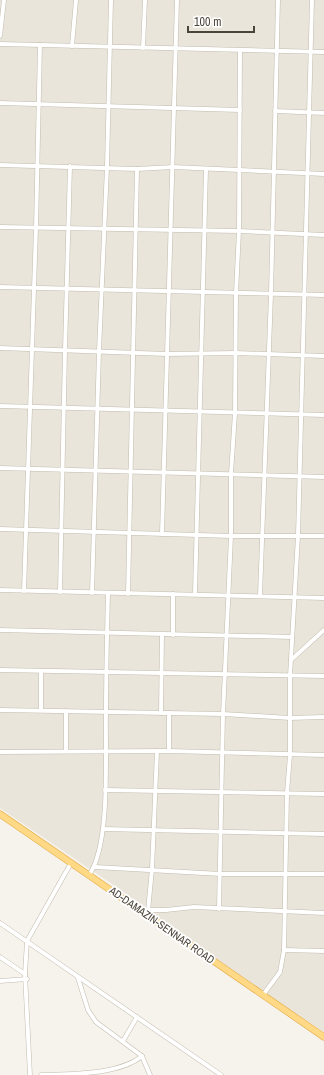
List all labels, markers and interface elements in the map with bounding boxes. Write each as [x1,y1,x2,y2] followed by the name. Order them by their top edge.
[188,8,254,34] scale bar
[194,14,221,30] text: 100 m
[106,883,217,967] street label: AD-DAMAZIN-SENNAR ROAD

